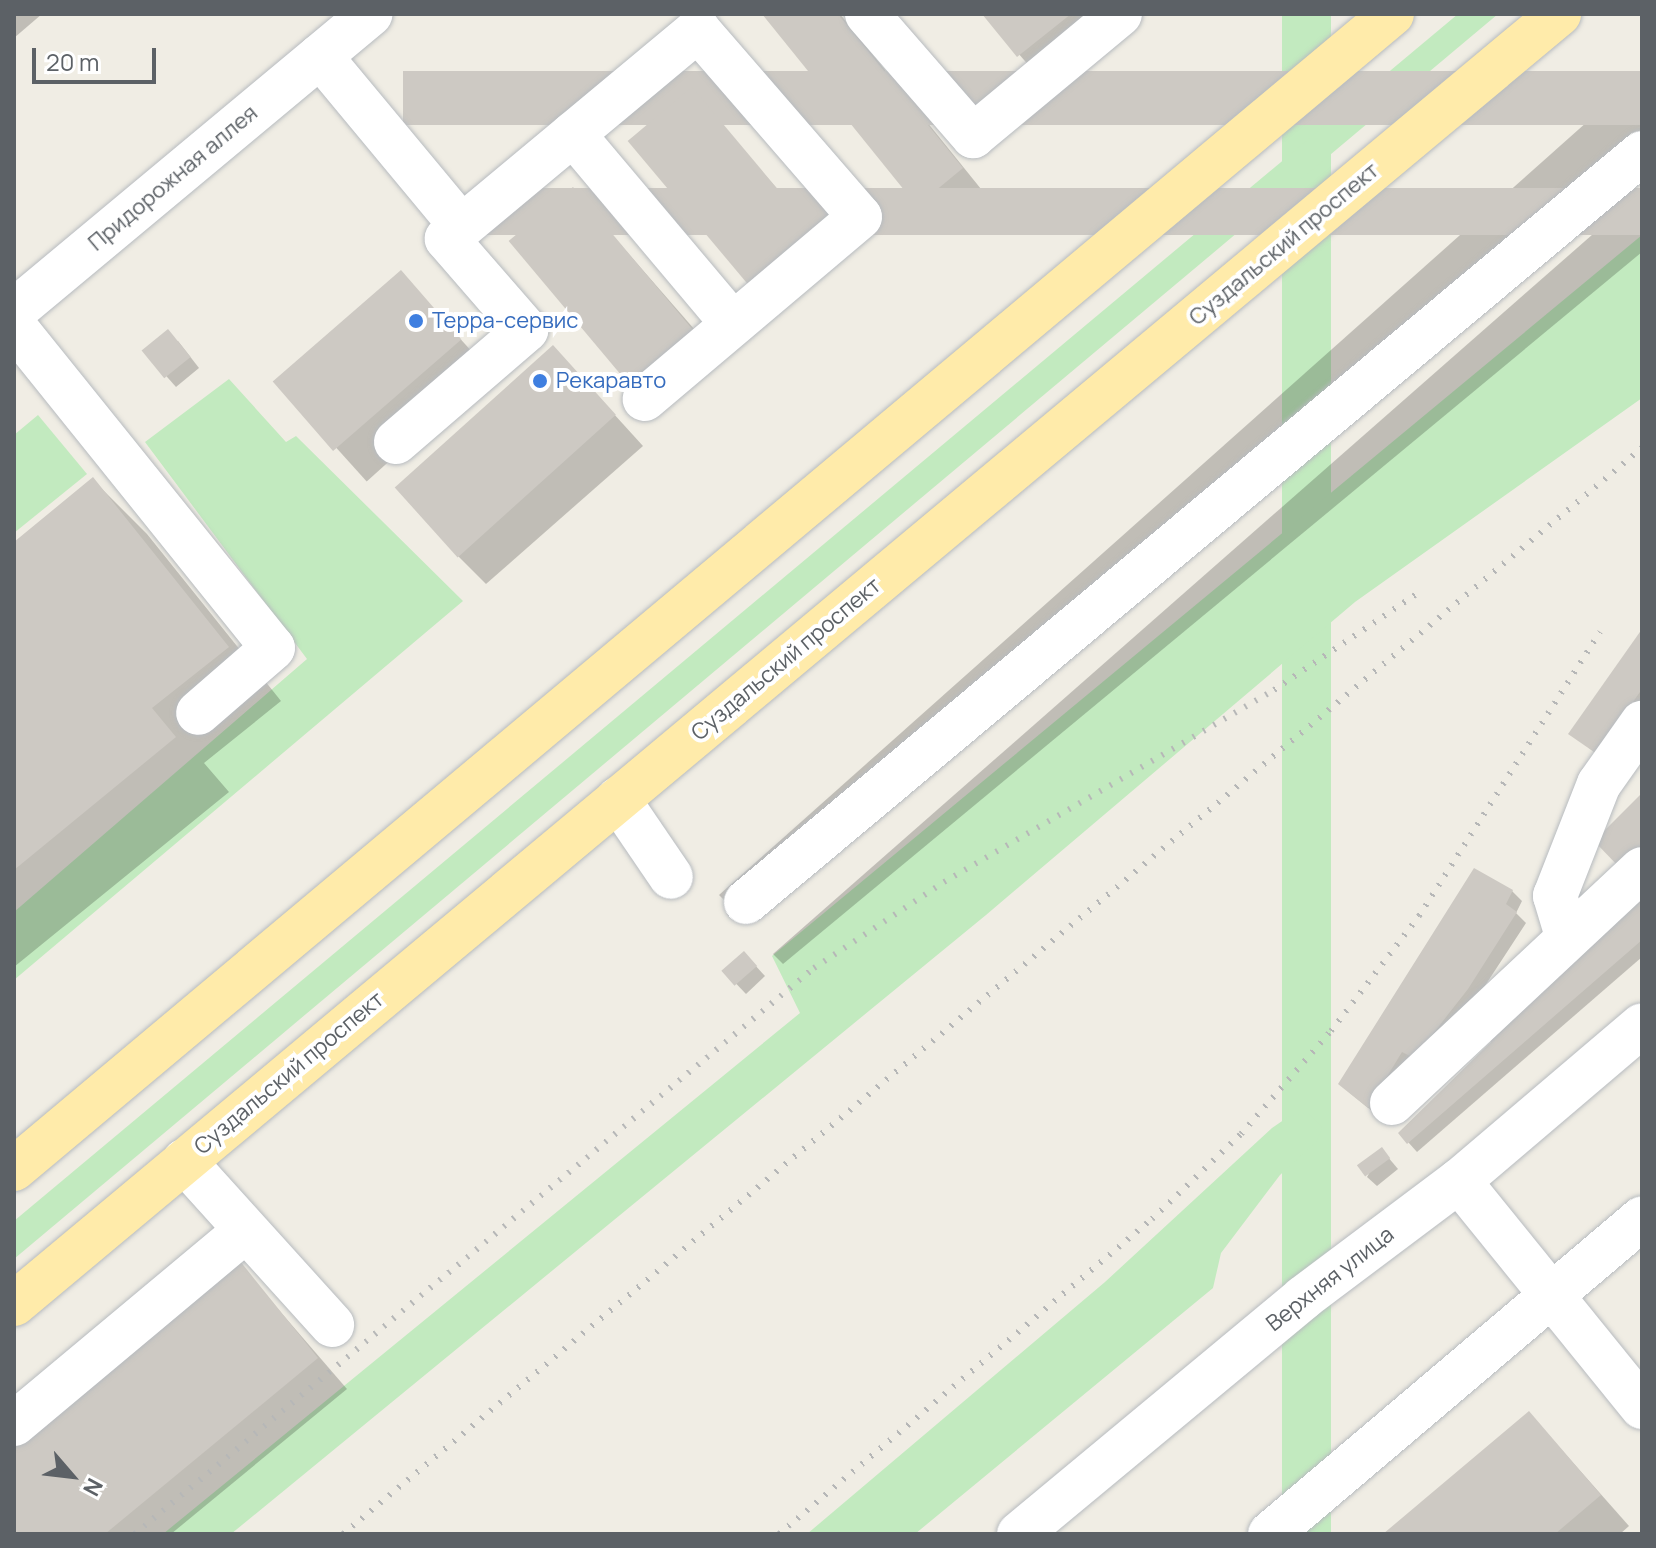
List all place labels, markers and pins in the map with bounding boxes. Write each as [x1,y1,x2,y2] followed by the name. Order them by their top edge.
[432,308,578,334] place label: Терра-сервис
[407,312,425,330] marker: Терра-сервис
[556,368,666,394] place label: Рекаравто
[531,372,549,390] marker: Рекаравто

